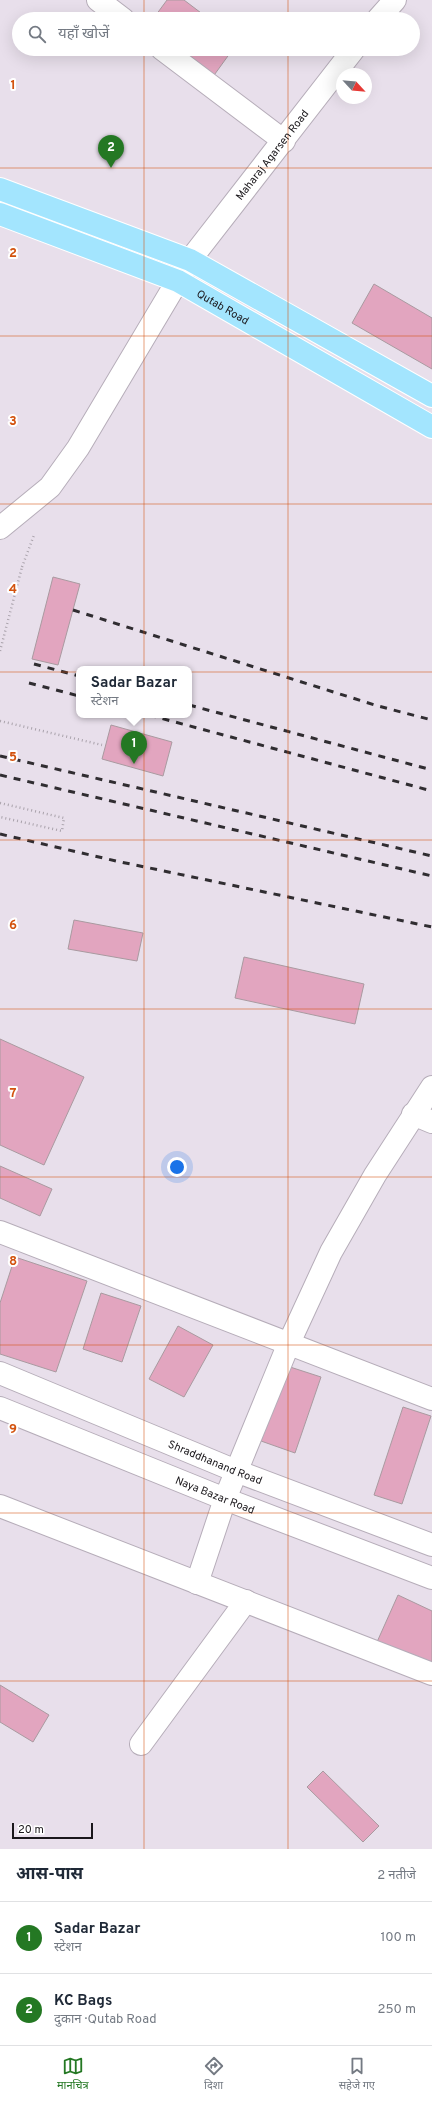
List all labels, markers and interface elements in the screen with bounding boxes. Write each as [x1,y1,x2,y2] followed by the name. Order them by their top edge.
[12,12,420,56] search box
[26,23,48,45] icon: search
[58,25,109,44] text: यहाँ खोजें
[336,68,372,104] north arrow
[10,78,16,94] text: 1
[233,107,312,203] street label: Maharaj Agarsen Road
[98,135,124,168] pin: 2
[9,246,17,262] text: 2
[194,287,251,328] street label: Qutab Road
[9,414,17,430] text: 3
[9,582,17,598] text: 4
[76,666,192,718] popup
[91,674,177,693] text: Sadar Bazar
[91,694,118,710] text: स्टेशन
[121,731,147,764] pin: 1
[9,750,17,766] text: 5
[9,918,17,934] text: 6
[10,1086,17,1102] text: 7
[167,1157,187,1177] your location
[9,1254,17,1270] text: 8
[9,1422,17,1438] text: 9
[166,1438,264,1488] street label: Shraddhanand Road
[173,1474,256,1518] street label: Naya Bazar Road
[12,1821,93,1840] scale bar
[18,1823,44,1837] text: 20 m
[16,1864,83,1886] text: आस-पास
[377,1868,416,1884] text: 2 नतीजे
[54,1920,140,1939] text: Sadar Bazar
[26,1930,32,1946] text: 1
[380,1930,416,1946] text: 100 m
[54,1940,82,1956] text: स्टेशन
[54,1992,112,2011] text: KC Bags
[25,2002,33,2018] text: 2
[378,2002,416,2018] text: 250 m
[54,2012,156,2028] text: दुकान · Qutab Road
[57,2055,88,2093] tab: मानचित्र
[203,2055,225,2093] tab: दिशा
[339,2055,375,2093] tab: सहेजे गए

